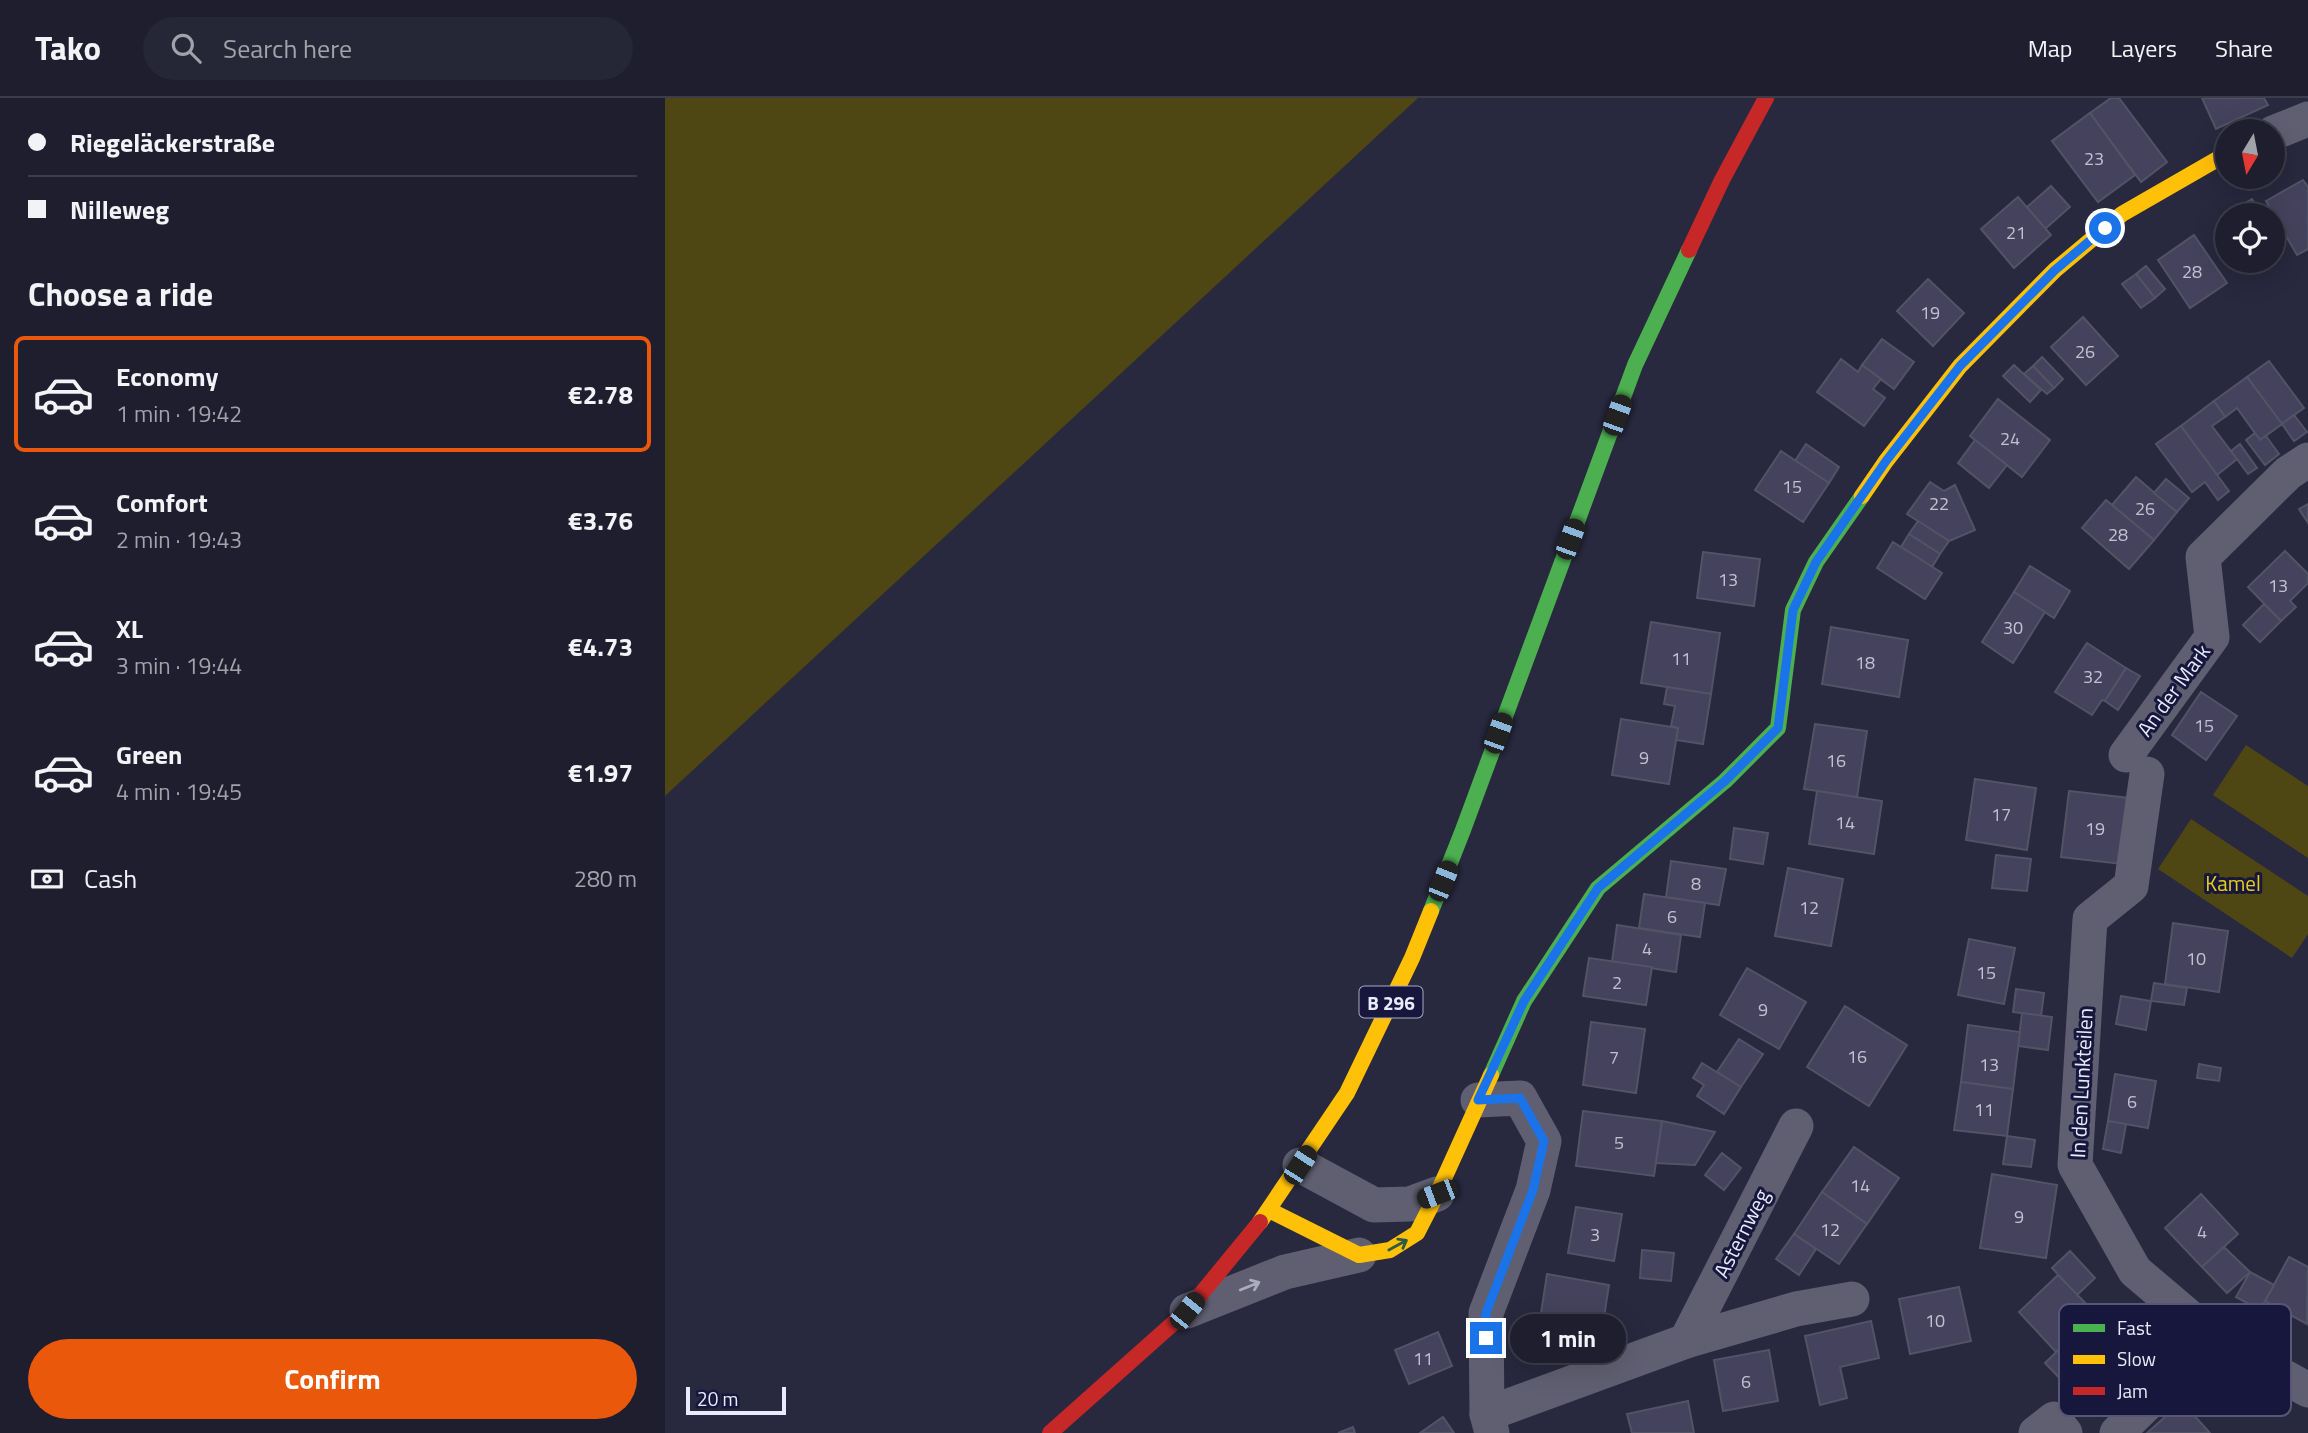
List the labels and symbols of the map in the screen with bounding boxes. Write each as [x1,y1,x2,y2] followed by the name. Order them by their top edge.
[2215,119,2285,189] north arrow
[2084,145,2104,172] house number: 23
[2089,212,2121,244] route start
[2006,219,2026,246] house number: 21
[2182,258,2202,285] house number: 28
[1920,299,1940,326] house number: 19
[2075,338,2095,365] house number: 26
[1600,392,1635,438] car
[2000,425,2020,452] house number: 24
[1782,473,1802,500] house number: 15
[1929,490,1949,517] house number: 22
[2135,495,2155,522] house number: 26
[1553,516,1588,562] car
[2108,521,2128,548] house number: 28
[1718,566,1738,593] house number: 13
[2268,572,2288,599] house number: 13
[2003,614,2023,641] house number: 30
[2128,637,2218,743] street label: An der Mark
[1671,645,1691,672] house number: 11
[1855,649,1875,676] house number: 18
[2083,663,2103,690] house number: 32
[1481,710,1516,756] car
[2194,712,2214,739] house number: 15
[1639,744,1649,771] house number: 9
[1826,747,1846,774] house number: 16
[1991,801,2011,828] house number: 17
[1835,809,1855,836] house number: 14
[2085,815,2105,842] house number: 19
[1426,858,1461,904] car
[2205,867,2261,899] park label: Kamel
[1691,870,1701,897] house number: 8
[1799,894,1819,921] house number: 12
[1667,903,1677,930] house number: 6
[1642,935,1652,962] house number: 4
[2186,945,2206,972] house number: 10
[1976,959,1996,986] house number: 15
[1612,969,1622,996] house number: 2
[1359,986,1423,1018] road number: B 296
[1758,996,1768,1023] house number: 9
[2061,1007,2101,1159] street label: In den Lunkteilen
[1847,1043,1867,1070] house number: 16
[1609,1044,1619,1071] house number: 7
[1979,1051,1999,1078] house number: 13
[2127,1088,2137,1115] house number: 6
[1974,1096,1994,1123] house number: 11
[1614,1129,1624,1156] house number: 5
[1280,1142,1321,1188] car
[1850,1172,1870,1199] house number: 14
[1414,1177,1461,1211] car
[1705,1183,1777,1283] street label: Asternweg
[2014,1203,2024,1230] house number: 9
[1820,1216,1840,1243] house number: 12
[2197,1218,2207,1245] house number: 4
[1590,1221,1600,1248] house number: 3
[1388,1237,1408,1251] one-way arrow
[1238,1278,1260,1291] one-way arrow
[1166,1288,1209,1334] car
[2059,1304,2291,1416] legend
[1925,1307,1945,1334] house number: 10
[2117,1313,2152,1342] text: Fast
[1511,1314,1626,1362] callout: 1 min
[1470,1322,1502,1354] route end
[2117,1344,2156,1373] text: Slow
[1413,1345,1433,1372] house number: 11
[1741,1368,1751,1395] house number: 6
[2117,1376,2148,1405] text: Jam
[686,1384,786,1416] scale bar

